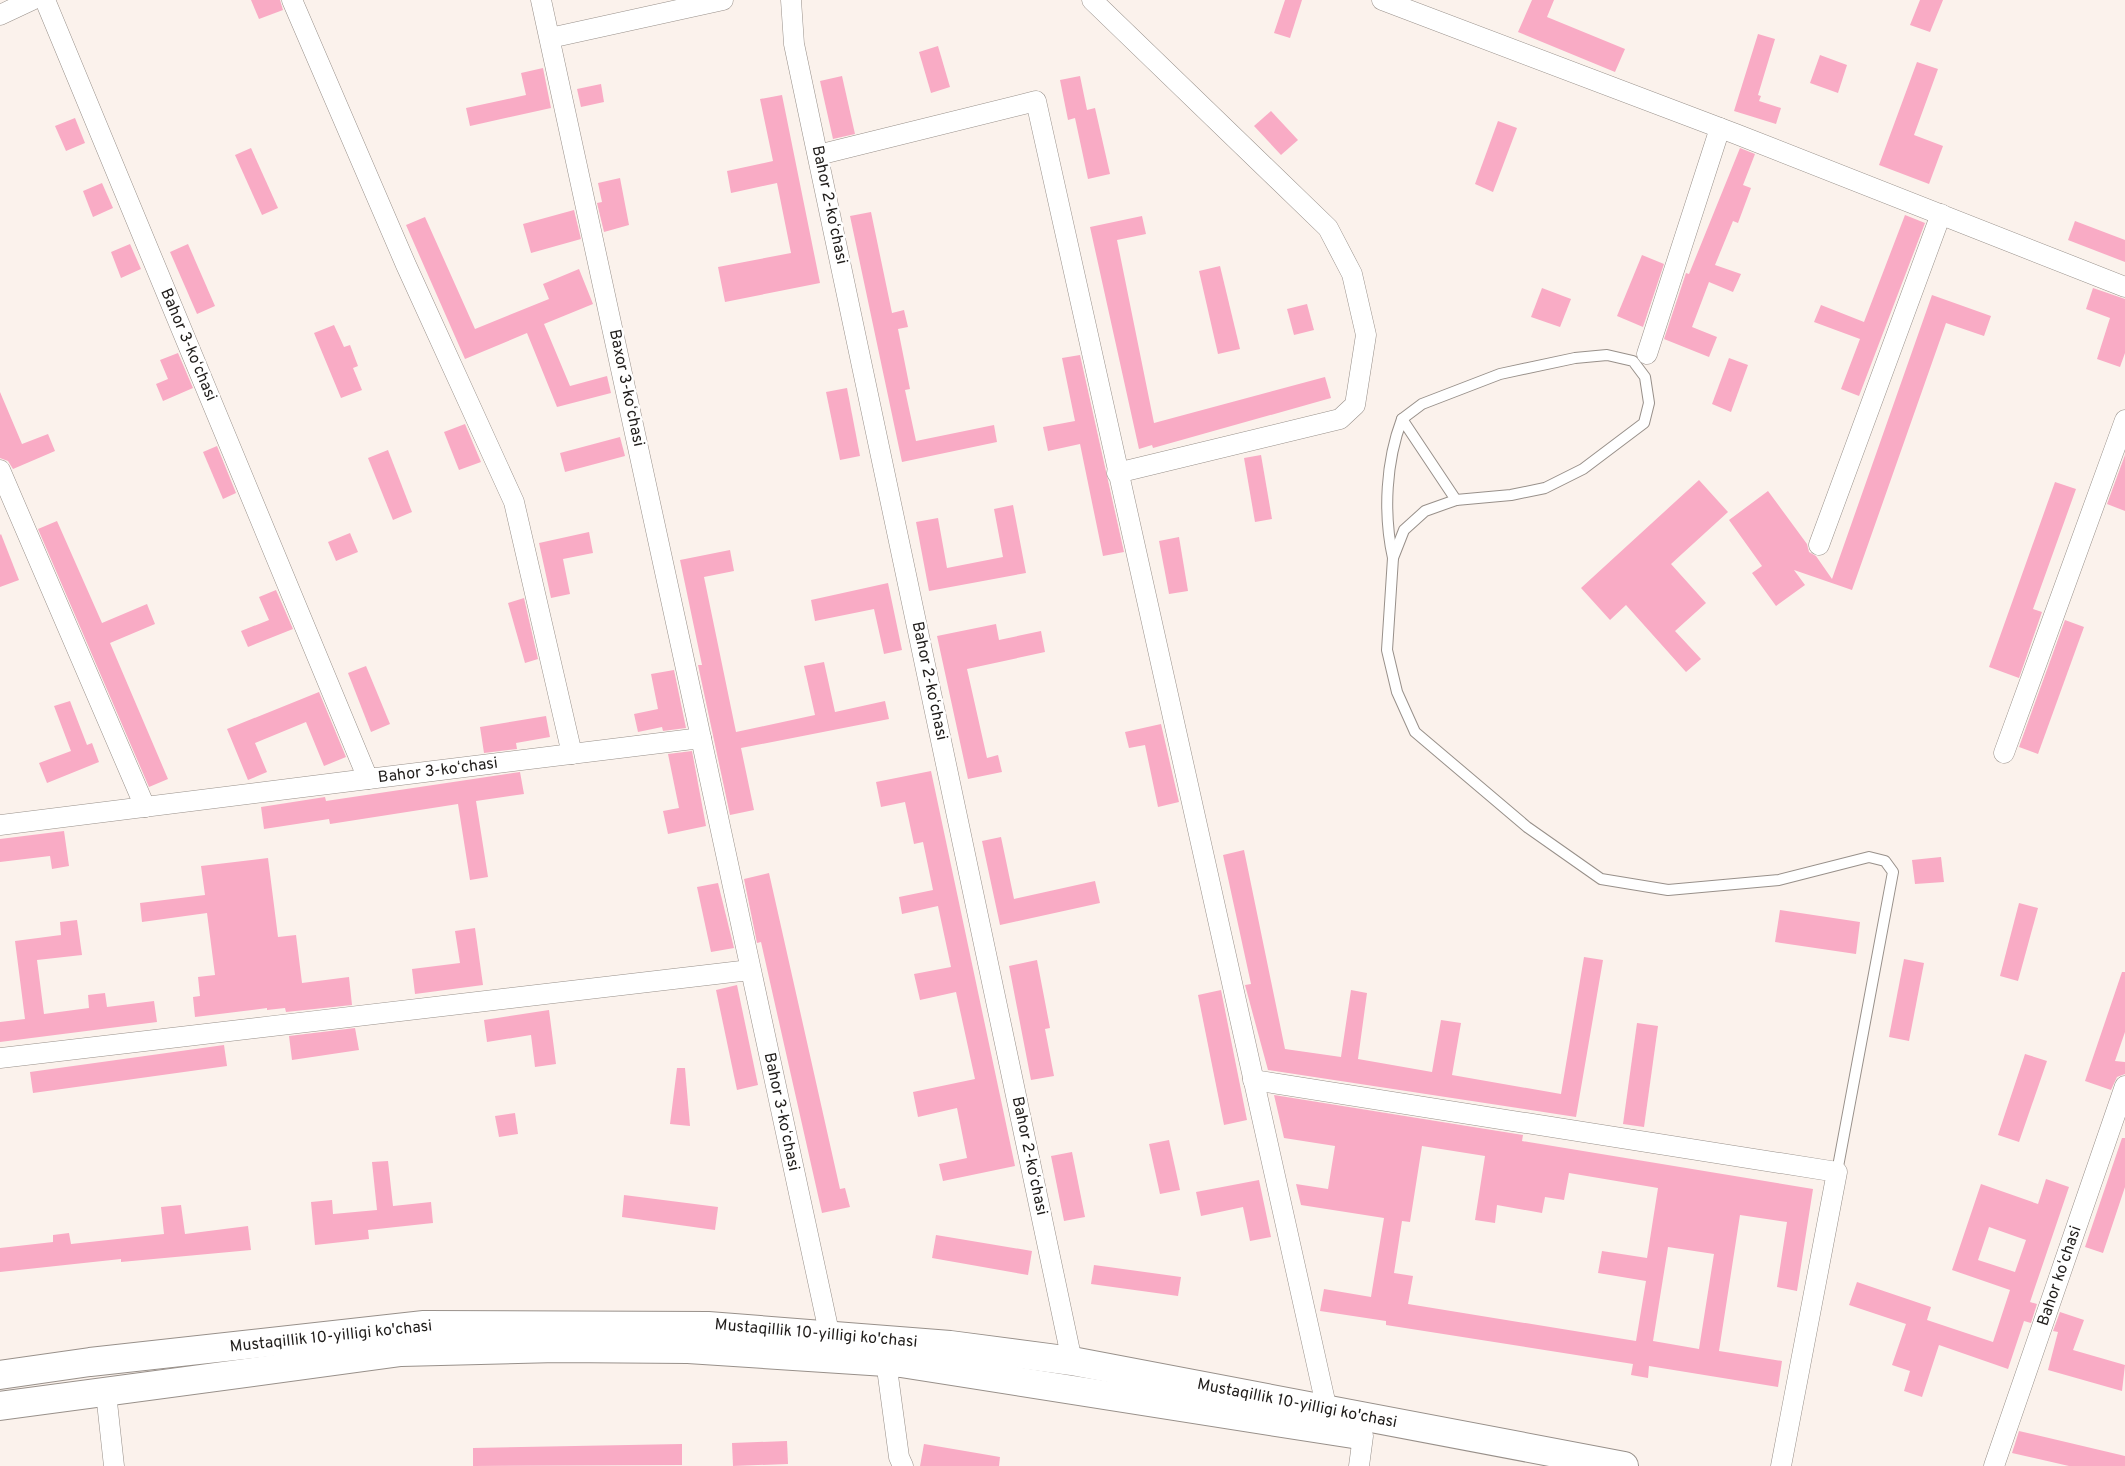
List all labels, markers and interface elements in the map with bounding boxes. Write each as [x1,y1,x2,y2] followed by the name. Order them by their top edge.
[807,144,851,266] street label: Bahor 2-koʻchasi
[155,286,221,404] street label: Bahor 3-koʻchasi
[604,328,648,448] street label: Baxor 3-koʻchasi
[907,620,951,742] street label: Bahor 2-koʻchasi
[377,754,499,788] street label: Bahor 3-koʻchasi
[759,1051,803,1173] street label: Bahor 3-koʻchasi
[1007,1095,1051,1217] street label: Bahor 2-koʻchasi
[2033,1223,2087,1329] street label: Bahor koʻchasi
[714,1315,918,1353] street label: Mustaqillik 10-yilligi ko'chasi
[229,1316,433,1358] street label: Mustaqillik 10-yilligi ko'chasi
[1195,1375,1399,1433] street label: Mustaqillik 10-yilligi ko'chasi

